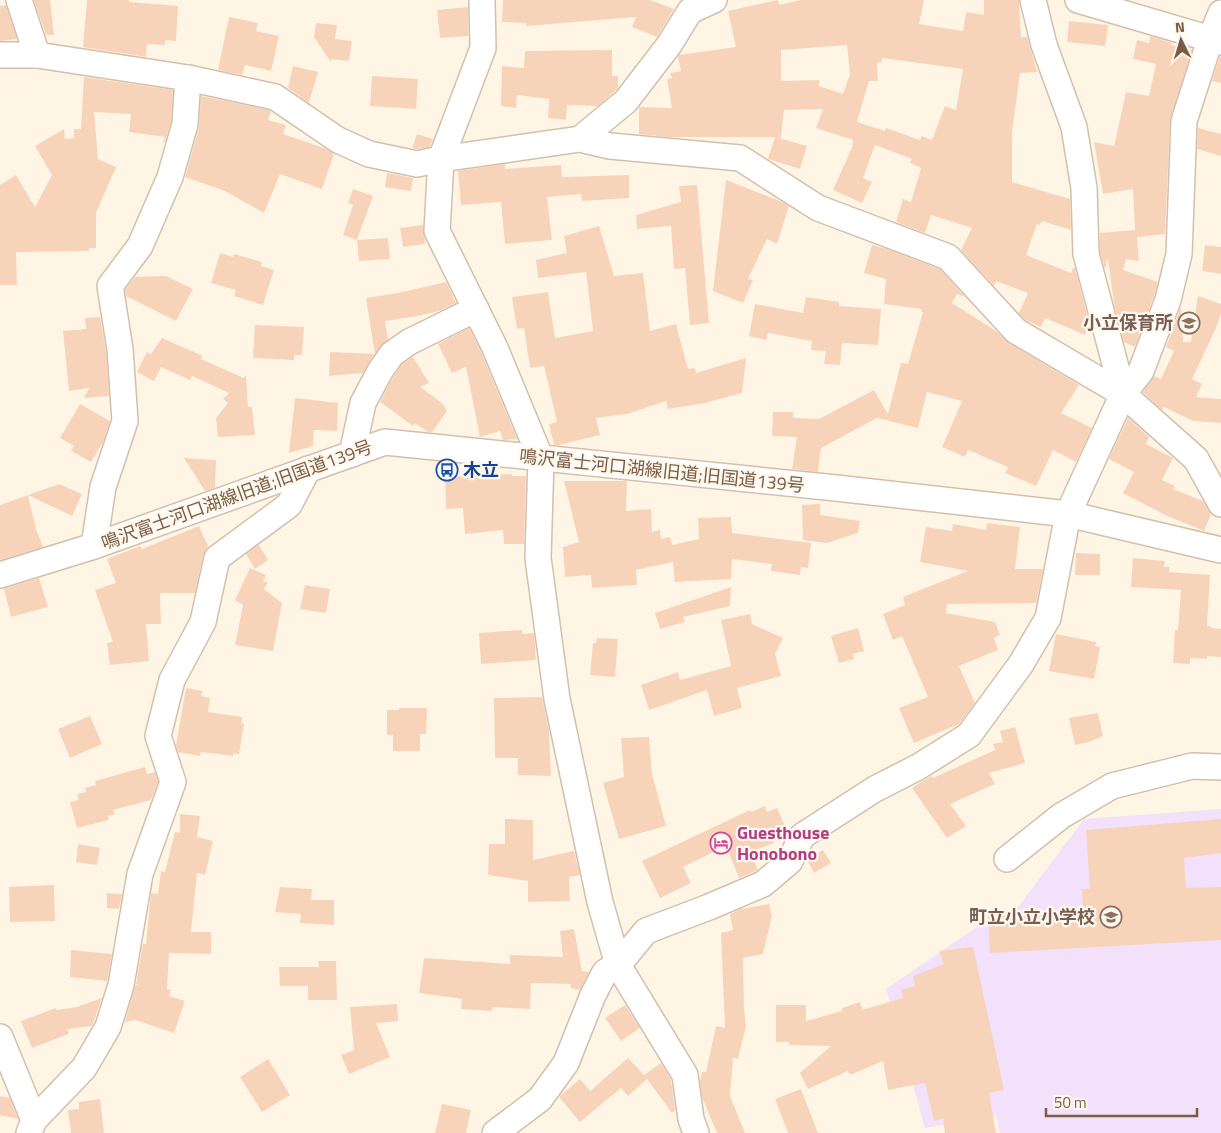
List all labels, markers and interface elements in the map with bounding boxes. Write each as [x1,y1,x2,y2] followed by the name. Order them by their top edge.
[1156,15,1206,65] north arrow
[1174,16,1186,37] text: N
[1083,309,1173,336] place label: 小立保育所
[1177,311,1201,335] school or university icon: 小立保育所
[98,433,376,556] street label: 鳴沢富士河口湖線旧道;旧国道139号
[518,442,806,499] street label: 鳴沢富士河口湖線旧道;旧国道139号
[463,456,499,483] place label: 木立
[435,458,459,482] bus stop icon: 木立
[737,819,829,867] place label: Guesthouse Honobono
[709,831,733,855] hotel icon: Guesthouse Honobono
[969,903,1095,930] place label: 町立小立小学校
[1099,905,1123,929] school or university icon: 町立小立小学校
[1046,1086,1197,1118] scale bar
[1054,1091,1087,1114] text: 50 m

